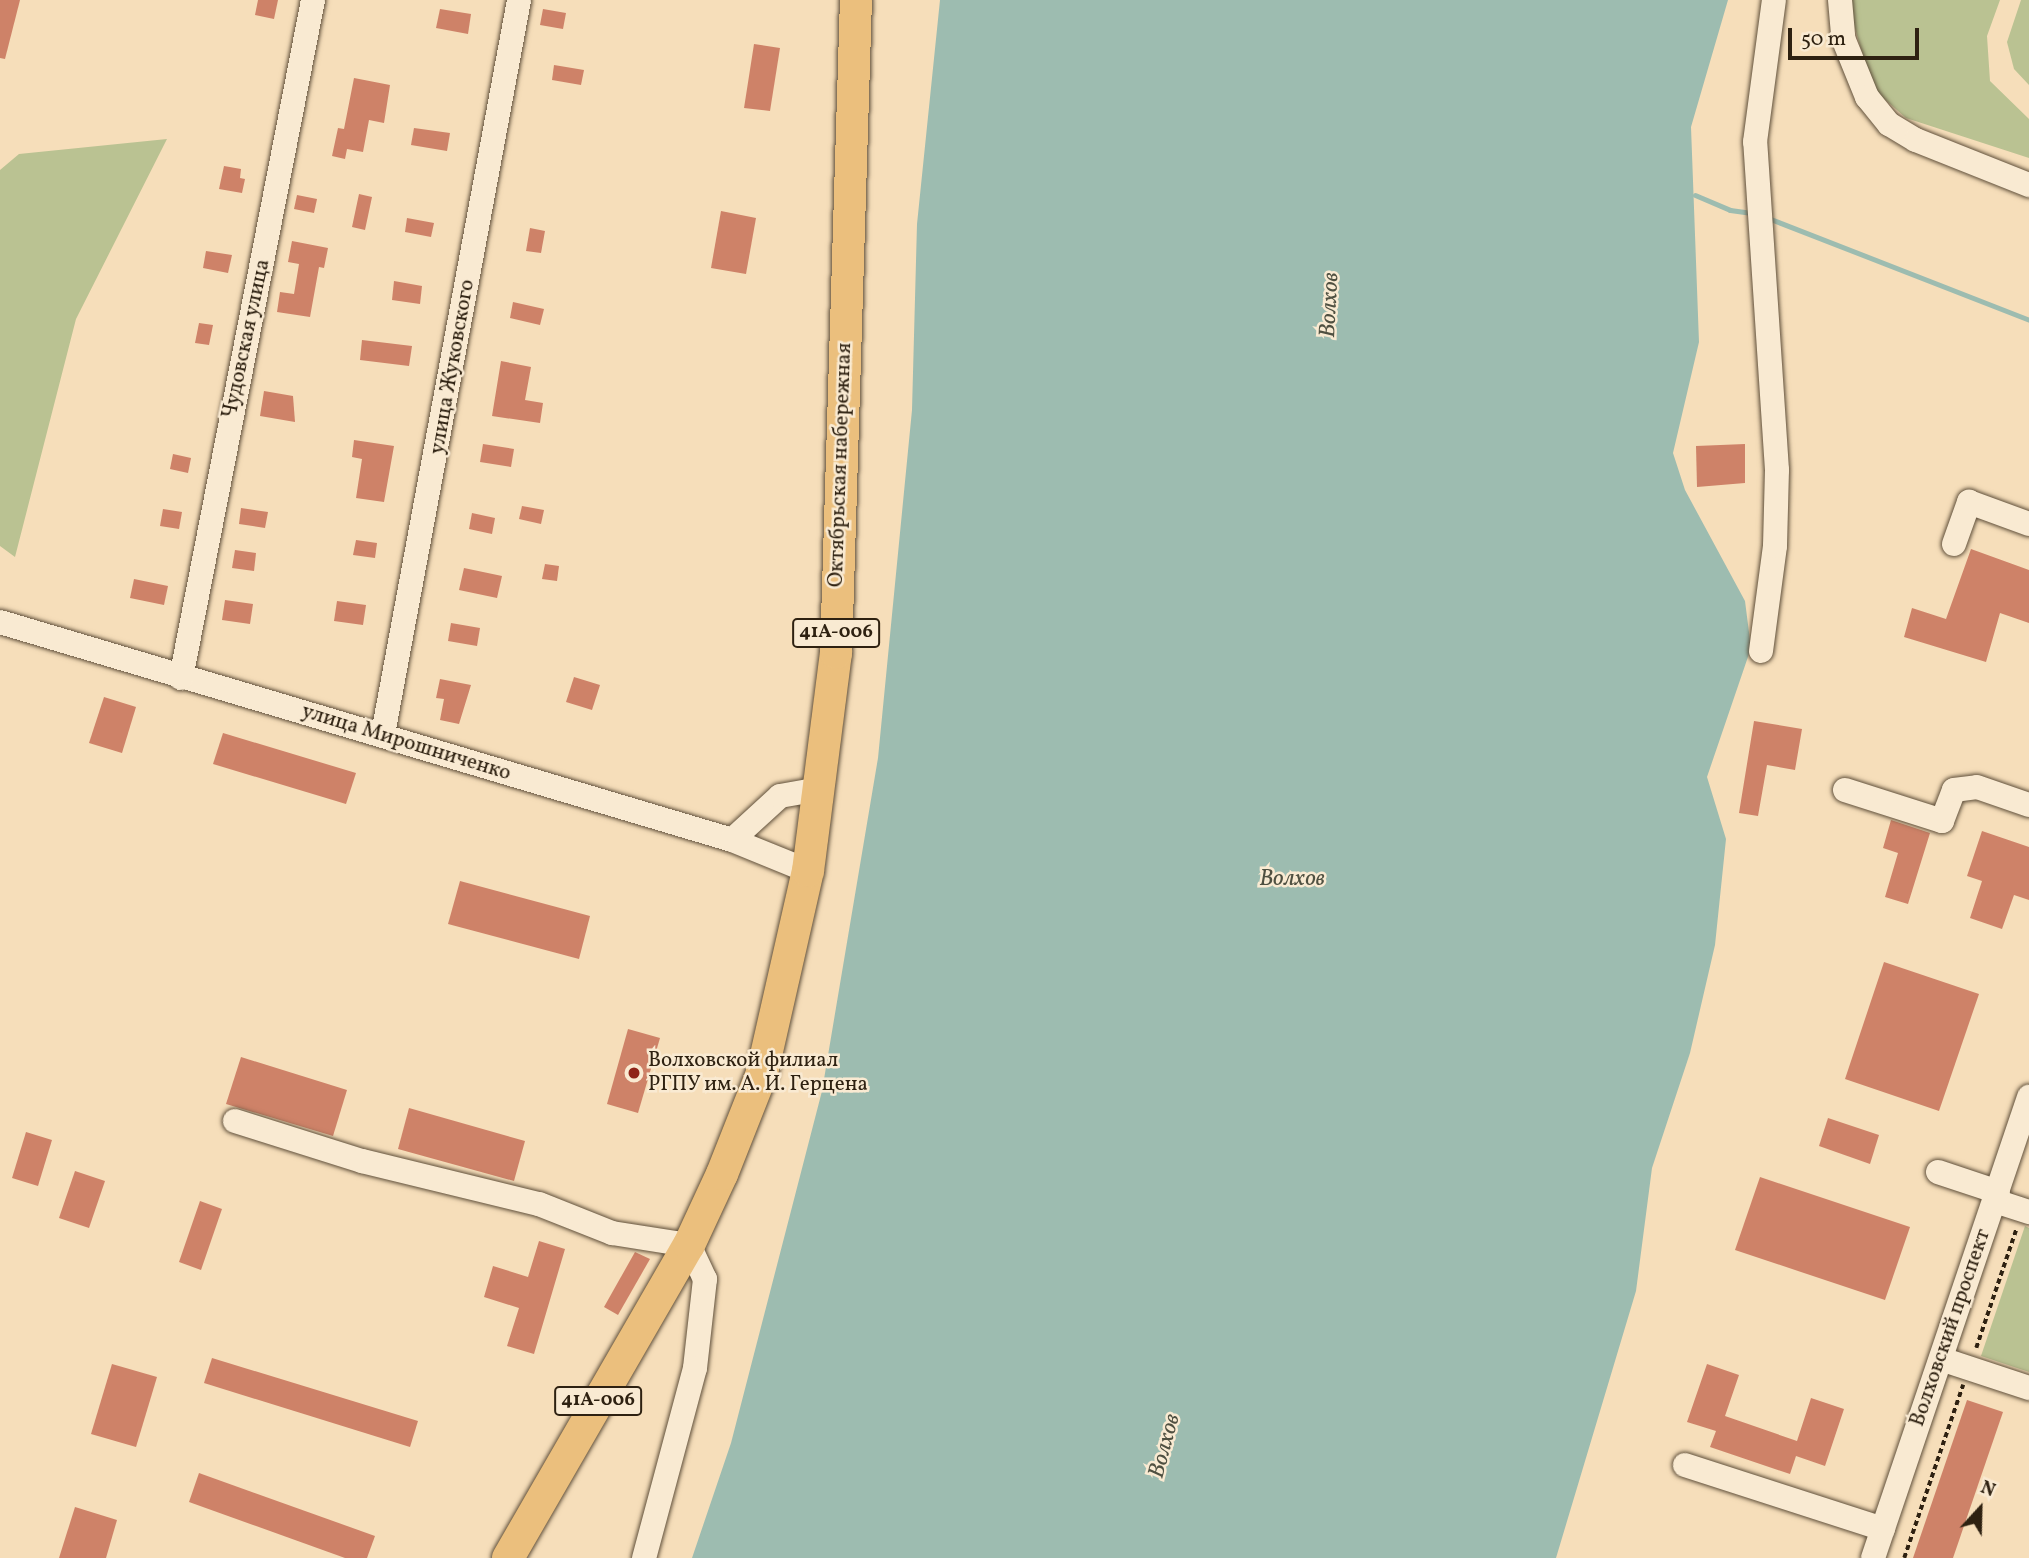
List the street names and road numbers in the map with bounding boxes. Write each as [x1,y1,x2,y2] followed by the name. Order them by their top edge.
[218,257,276,421] street label: Чудовская улица
[425,278,481,456] street label: улица Жуковского
[824,342,858,588] street label: Октябрьская набережная
[790,618,882,648] road number: 41А-006
[298,699,514,787] street label: улица Мирошниченко
[1905,1226,1997,1430] street label: Волховский проспект
[552,1386,644,1416] road number: 41А-006

